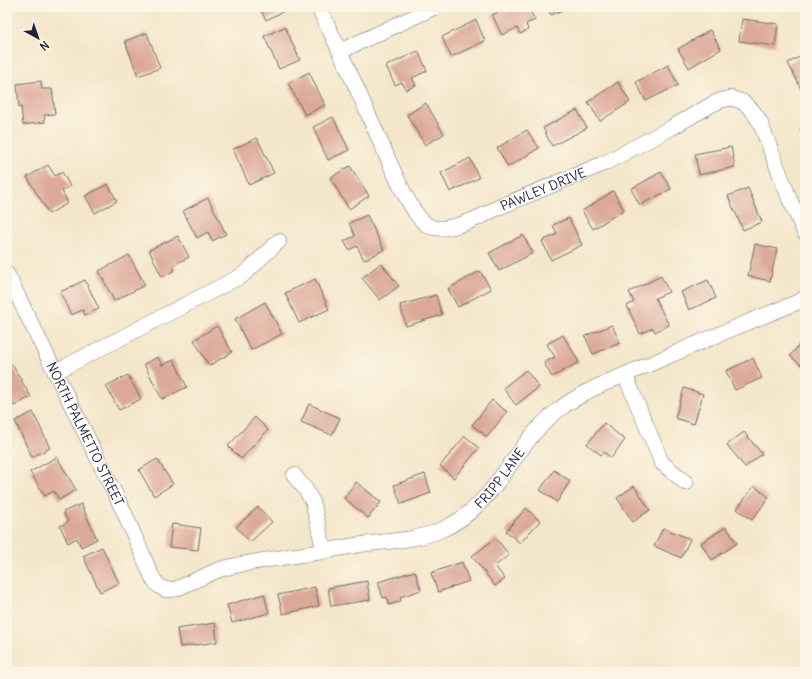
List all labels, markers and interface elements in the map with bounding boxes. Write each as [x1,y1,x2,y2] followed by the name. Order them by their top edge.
[18,18,58,58] north arrow
[37,38,52,53] text: N
[498,163,589,214] street label: PAWLEY DRIVE
[43,359,128,509] street label: NORTH PALMETTO STREET
[471,444,528,512] street label: FRIPP LANE

